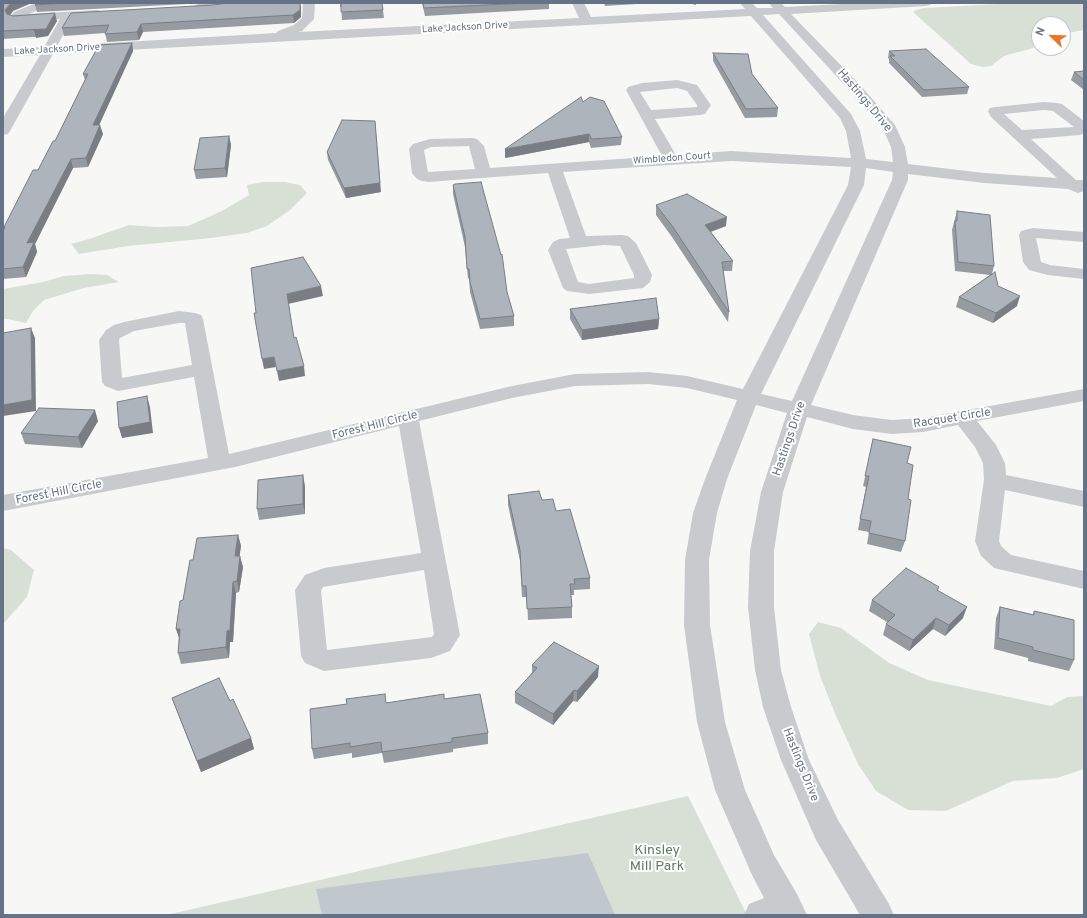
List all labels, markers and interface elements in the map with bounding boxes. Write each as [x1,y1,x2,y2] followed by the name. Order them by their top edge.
[1031,16,1071,56] north arrow
[422,20,508,36] street label: Lake Jackson Drive
[1033,25,1049,38] text: N
[14,42,100,58] street label: Lake Jackson Drive
[833,67,895,135] street label: Hastings Drive
[633,150,711,168] street label: Wimbledon Court
[771,400,809,478] street label: Hastings Drive
[912,406,992,432] street label: Racquet Circle
[331,408,419,444] street label: Forest Hill Circle
[15,478,103,508] street label: Forest Hill Circle
[779,726,821,804] street label: Hastings Drive
[630,843,684,876] park label: Kinsley Mill Park

